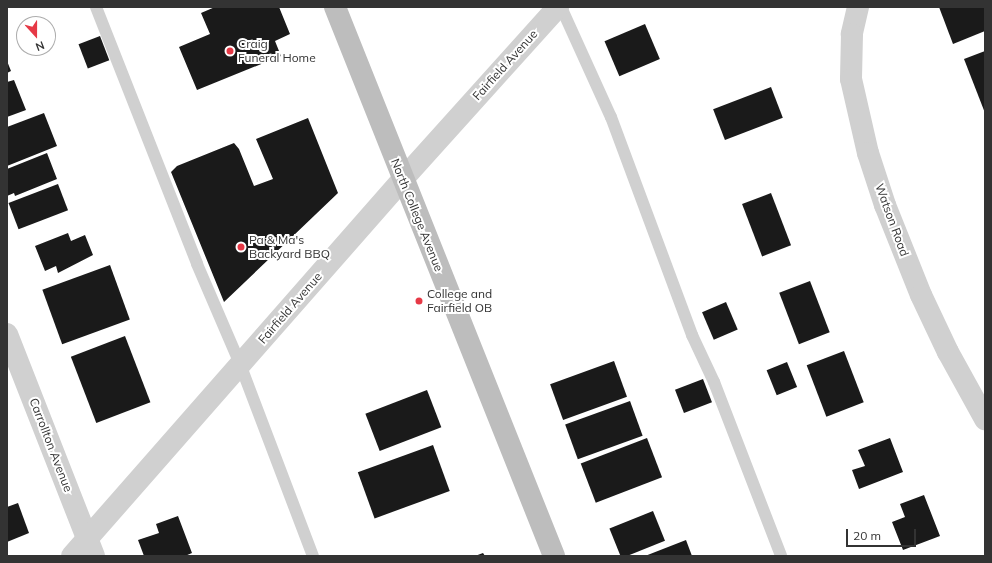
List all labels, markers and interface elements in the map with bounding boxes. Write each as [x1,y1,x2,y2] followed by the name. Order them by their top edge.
[16,16,56,56] north arrow
[470,27,540,103] street label: Fairfield Avenue
[238,37,316,65] place label: Craig Funeral Home
[34,38,46,54] text: N
[225,46,235,56] marker: Craig Funeral Home
[388,156,446,274] street label: North College Avenue
[872,182,912,258] street label: Watson Road
[249,233,330,261] place label: Pa & Ma's Backyard BBQ
[236,242,246,252] marker: Pa & Ma's Backyard BBQ
[255,269,325,347] street label: Fairfield Avenue
[427,287,492,315] place label: College and Fairfield OB
[414,296,424,306] marker: College and Fairfield OB
[26,396,76,494] street label: Carrollton Avenue
[848,521,918,547] scale bar
[853,528,881,543] text: 20 m

